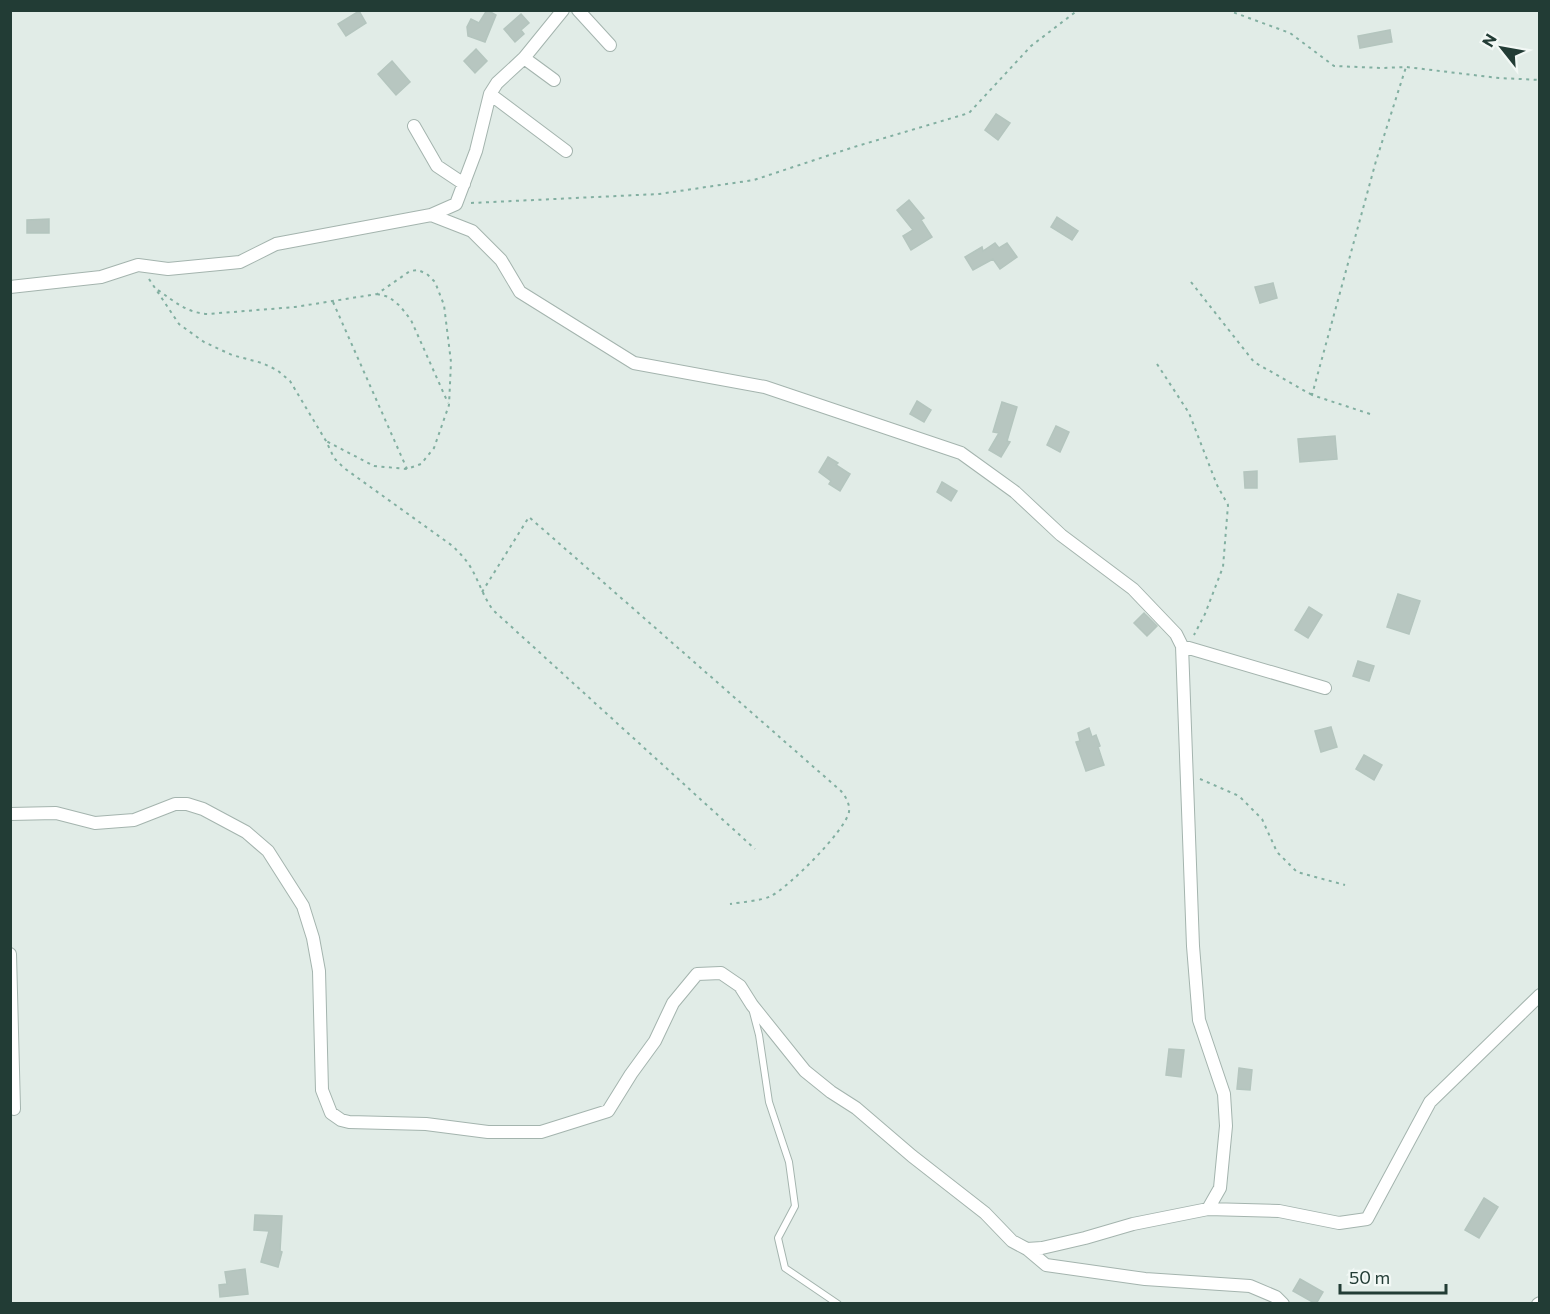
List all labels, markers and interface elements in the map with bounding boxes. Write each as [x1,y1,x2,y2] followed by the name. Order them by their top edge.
[1472,18,1532,78] north arrow
[1477,30,1500,50] text: N
[1340,1257,1446,1295] scale bar
[1349,1266,1390,1288] text: 50 m

